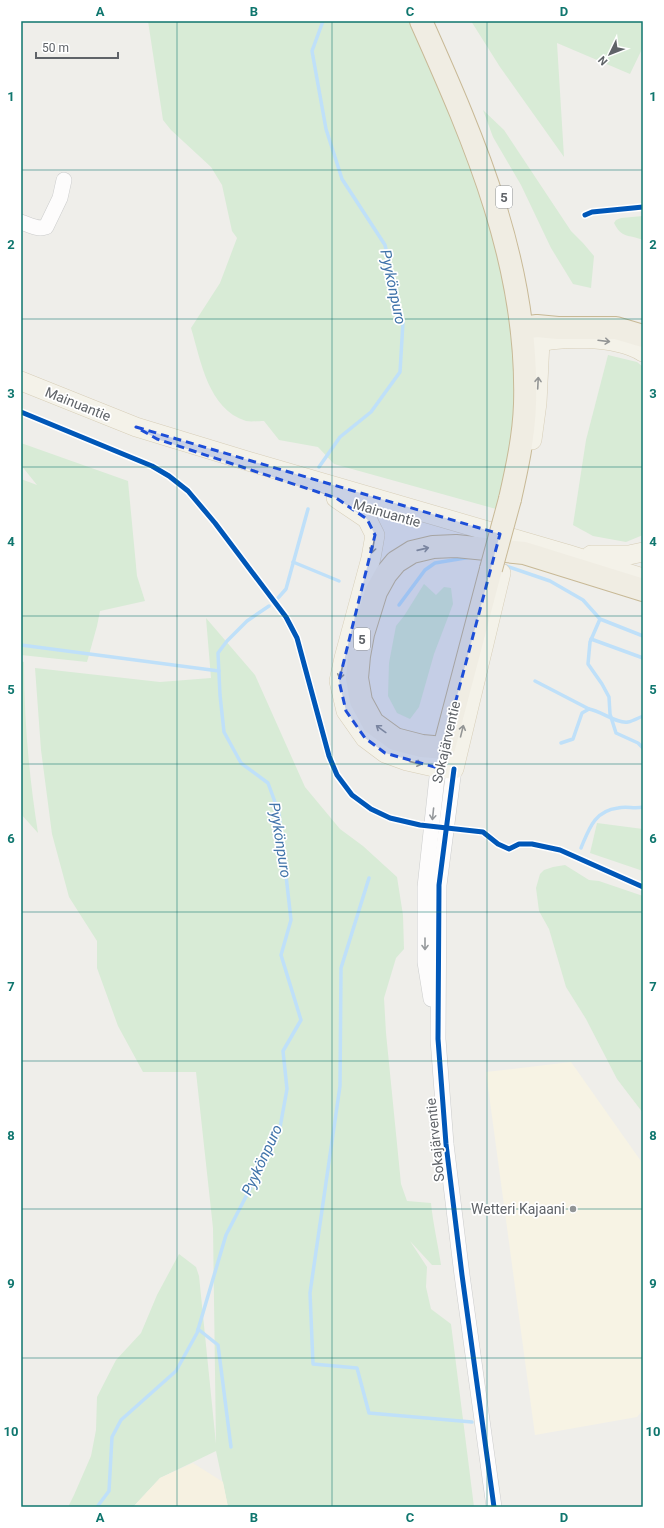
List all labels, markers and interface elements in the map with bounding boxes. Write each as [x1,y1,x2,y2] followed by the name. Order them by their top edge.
[96,4,105,19] text: A
[250,4,258,19] text: B
[406,4,415,19] text: C
[560,4,568,19] text: D
[36,34,118,60] scale bar
[590,34,630,74] north arrow
[42,41,69,55] text: 50 m
[595,53,610,68] text: N
[7,89,15,104] text: 1
[649,89,657,104] text: 1
[496,186,512,208] road number: 5
[7,237,15,252] text: 2
[649,237,657,252] text: 2
[376,248,410,326] water label: Pyykönpuro
[597,337,610,345] one-way arrow
[534,377,542,390] one-way arrow
[43,384,113,424] street label: Mainuantie
[7,386,15,401] text: 3
[649,386,657,401] text: 3
[351,496,423,530] street label: Mainuantie
[7,534,15,549] text: 4
[649,534,657,549] text: 4
[369,540,377,553] one-way arrow
[417,545,430,552] one-way arrow
[354,628,370,650] road number: 5
[337,666,345,679] one-way arrow
[7,682,15,697] text: 5
[649,682,657,697] text: 5
[429,699,463,785] street label: Sokajärventie
[375,725,386,733] one-way arrow
[459,725,467,738] one-way arrow
[410,760,423,767] one-way arrow
[265,801,295,879] water label: Pyykönpuro
[429,807,437,820] one-way arrow
[7,831,15,846] text: 6
[649,831,657,846] text: 6
[421,937,429,950] one-way arrow
[7,979,15,994] text: 7
[649,979,657,994] text: 7
[423,1097,447,1183] street label: Sokajärventie
[238,1122,286,1198] water label: Pyykönpuro
[7,1128,15,1143] text: 8
[649,1128,657,1143] text: 8
[471,1201,565,1217] place label: Wetteri Kajaani
[568,1204,578,1214] marker: Wetteri Kajaani
[7,1276,15,1291] text: 9
[649,1276,657,1291] text: 9
[4,1424,18,1439] text: 10
[646,1424,660,1439] text: 10
[96,1510,105,1525] text: A
[250,1510,258,1525] text: B
[406,1510,415,1525] text: C
[560,1510,568,1525] text: D

